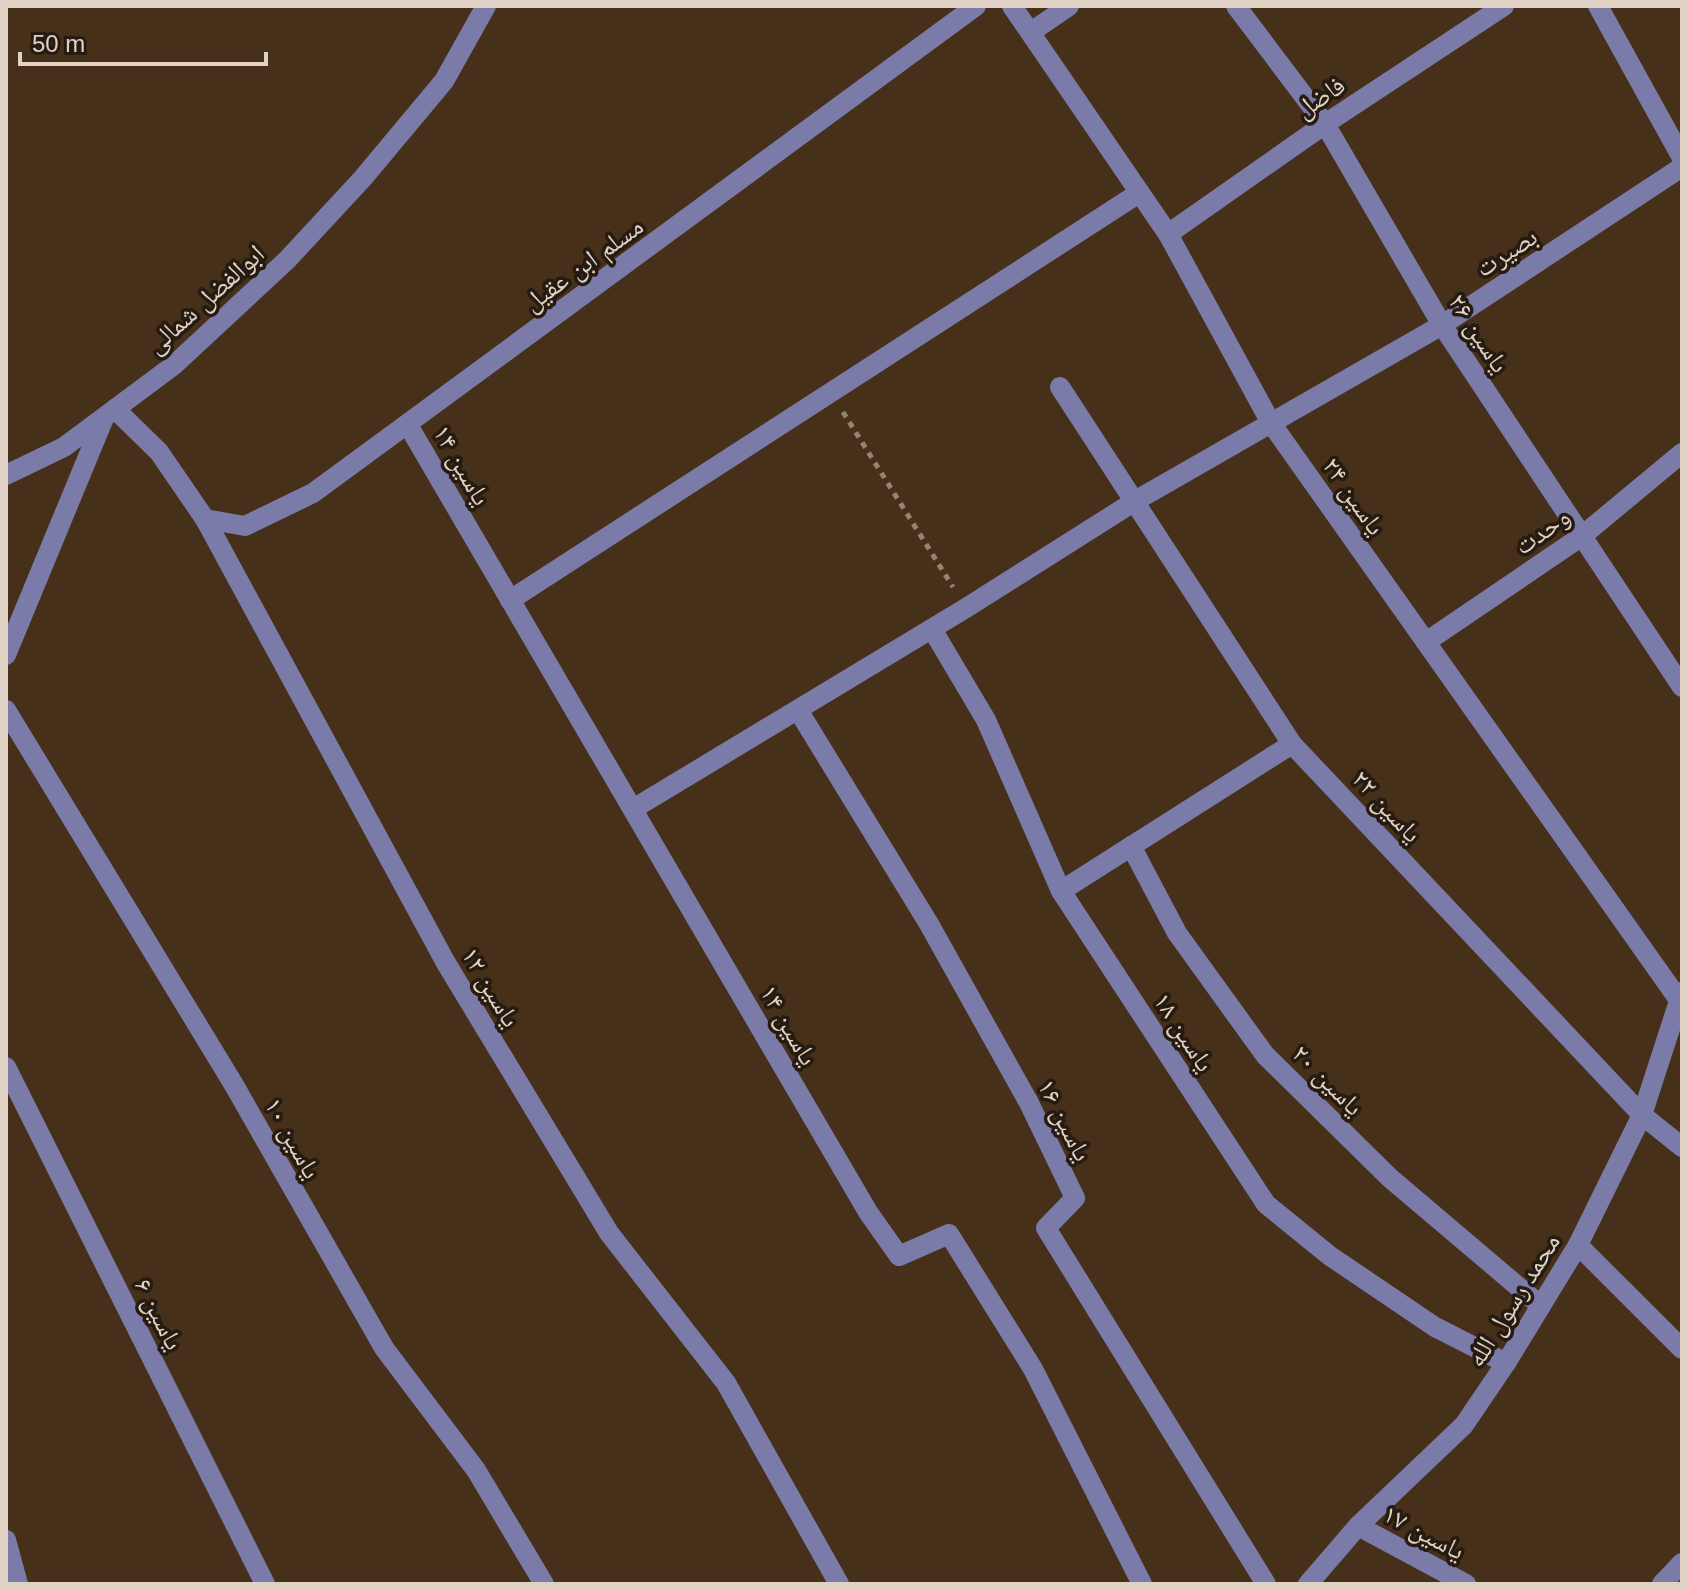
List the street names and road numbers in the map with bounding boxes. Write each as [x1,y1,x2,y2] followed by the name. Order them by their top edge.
[1290,70,1351,125] street label: فاضل
[518,211,650,319] street label: مسلم ابن عقیل
[1470,221,1542,283] street label: بصیرت
[140,238,271,360] street label: ابوالفضل شمالی
[1442,288,1515,379] street label: یاسین ۲۶
[426,419,497,511] street label: یاسین ۱۴
[1316,451,1391,541] street label: یاسین ۲۴
[1508,501,1576,561] street label: وحدت
[1345,764,1428,849] street label: یاسین ۲۲
[455,942,526,1033] street label: یاسین ۱۲
[753,979,824,1071] street label: یاسین ۱۴
[1147,987,1220,1078] street label: یاسین ۱۸
[1286,1038,1370,1122] street label: یاسین ۲۰
[1031,1074,1098,1166] street label: یاسین ۱۶
[258,1092,327,1184] street label: یاسین ۱۰
[1460,1228,1567,1373] street label: محمد رسول الله
[127,1273,190,1355] street label: یاسین ۶
[1378,1498,1470,1567] street label: یاسین ۱۷

